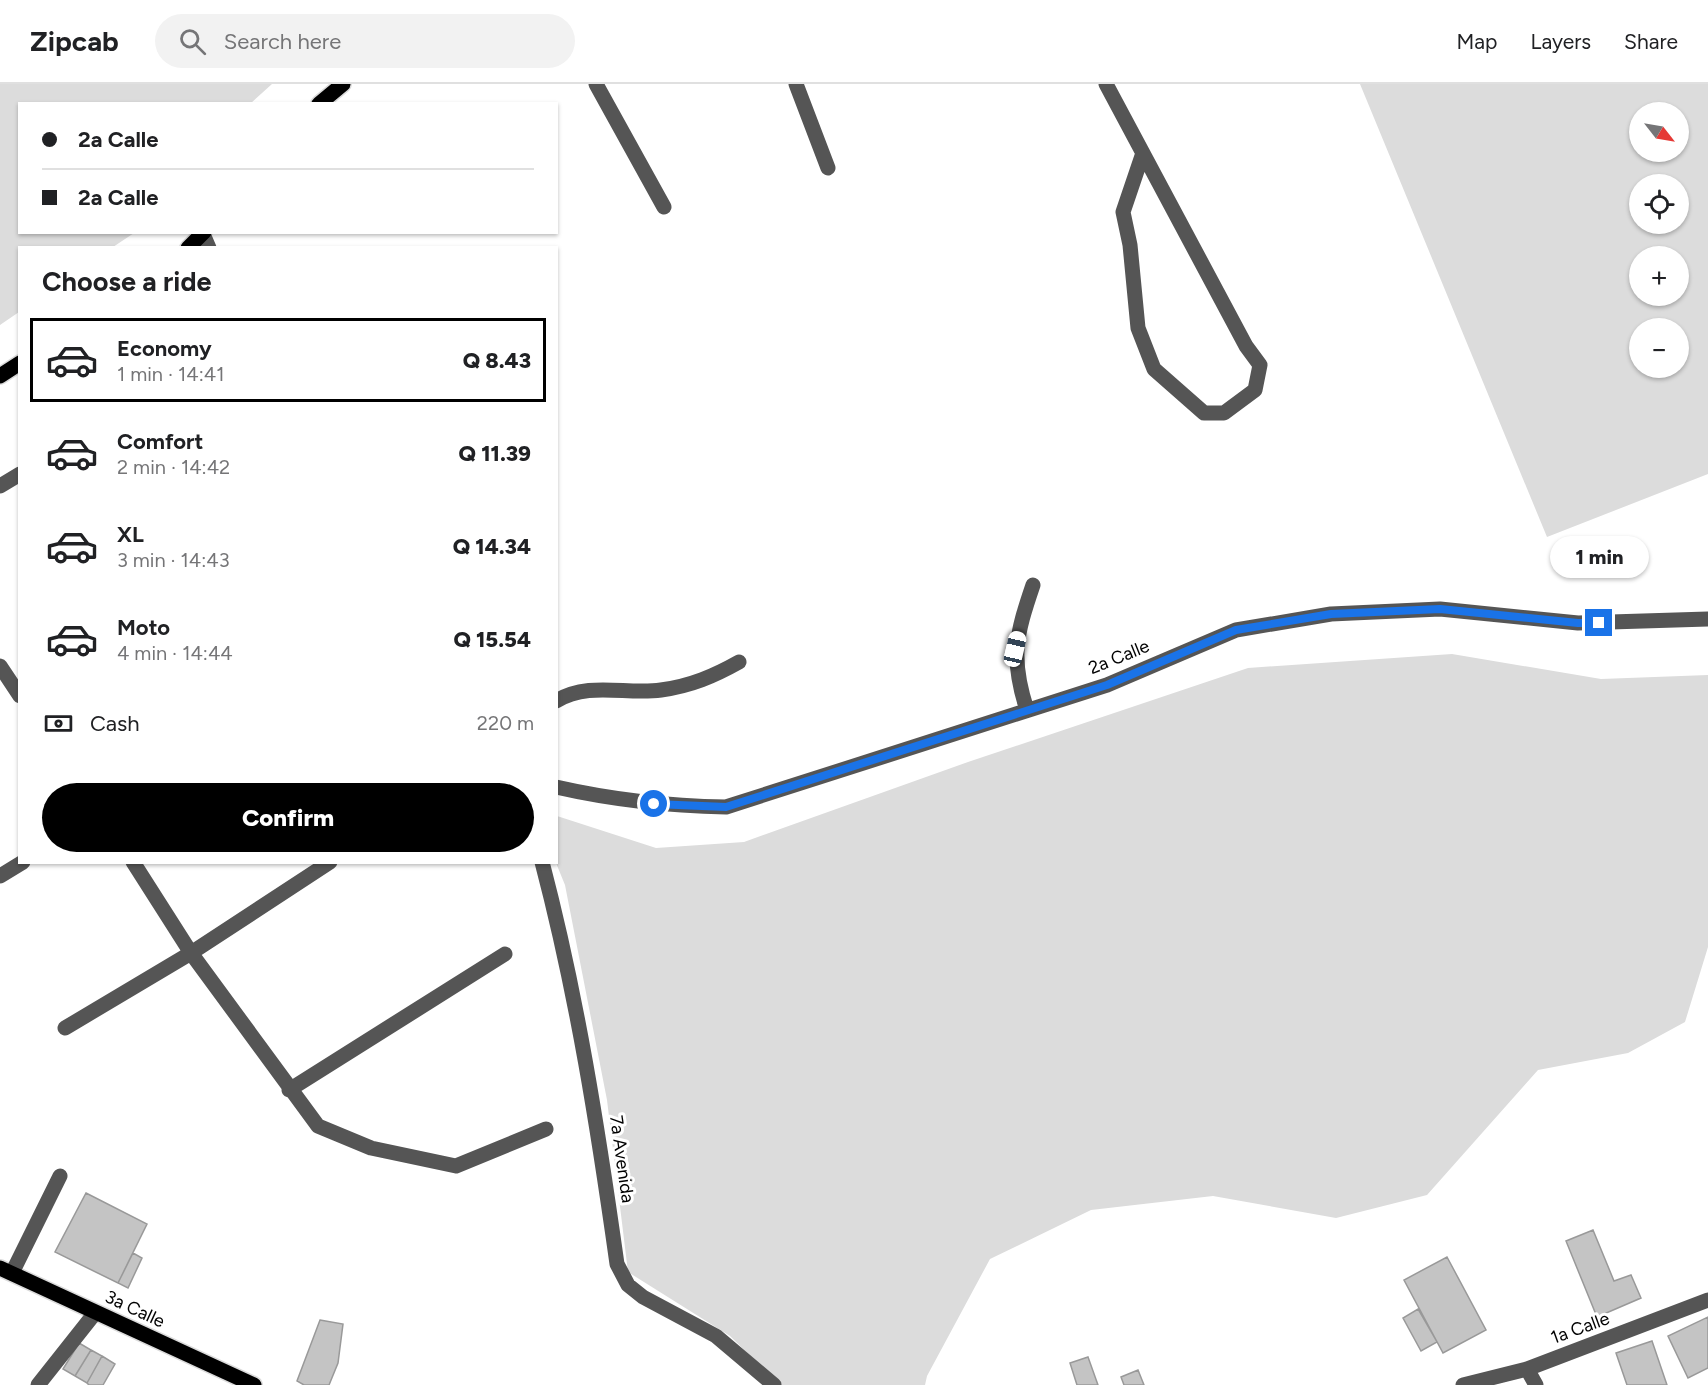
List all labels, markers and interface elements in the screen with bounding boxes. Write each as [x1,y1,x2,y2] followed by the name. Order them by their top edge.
[155,14,575,68] search box
[30,24,119,58] text: Zipcab
[176,25,209,58] icon: search
[224,28,341,55] text: Search here
[1457,29,1497,54] text: Map
[1530,29,1591,54] text: Layers
[1624,29,1678,54] text: Share
[1629,102,1689,162] north arrow
[1629,102,1689,378] map controls
[78,126,158,153] text: 2a Calle
[1629,174,1689,234] button: locate
[78,184,158,211] text: 2a Calle
[1629,246,1689,306] button: +
[42,265,211,298] text: Choose a ride
[1629,318,1689,378] button: −
[45,333,99,387] icon: car
[117,335,212,362] text: Economy
[463,347,531,374] text: Q 8.43
[117,362,224,386] text: 1 min · 14:41
[45,426,99,480] icon: car
[117,428,203,455] text: Comfort
[459,440,531,467] text: Q 11.39
[117,455,230,479] text: 2 min · 14:42
[45,519,99,573] icon: car
[117,521,144,548] text: XL
[453,533,531,560] text: Q 14.34
[1550,536,1648,578] callout: 1 min
[1576,545,1623,569] text: 1 min
[117,548,230,572] text: 3 min · 14:43
[1585,609,1612,636] route end
[45,612,99,666] icon: car
[117,614,170,641] text: Moto
[453,626,531,653] text: Q 15.54
[1002,629,1028,669] car
[1085,635,1153,679] street label: 2a Calle
[117,641,233,665] text: 4 min · 14:44
[42,707,75,740] icon: cash
[90,710,140,737] text: Cash
[477,711,534,735] text: 220 m
[42,783,534,852] button: Confirm
[640,790,667,817] route start
[605,1114,639,1204] street label: 7a Avenida
[102,1286,168,1332] street label: 3a Calle
[1548,1307,1613,1349] street label: 1a Calle

